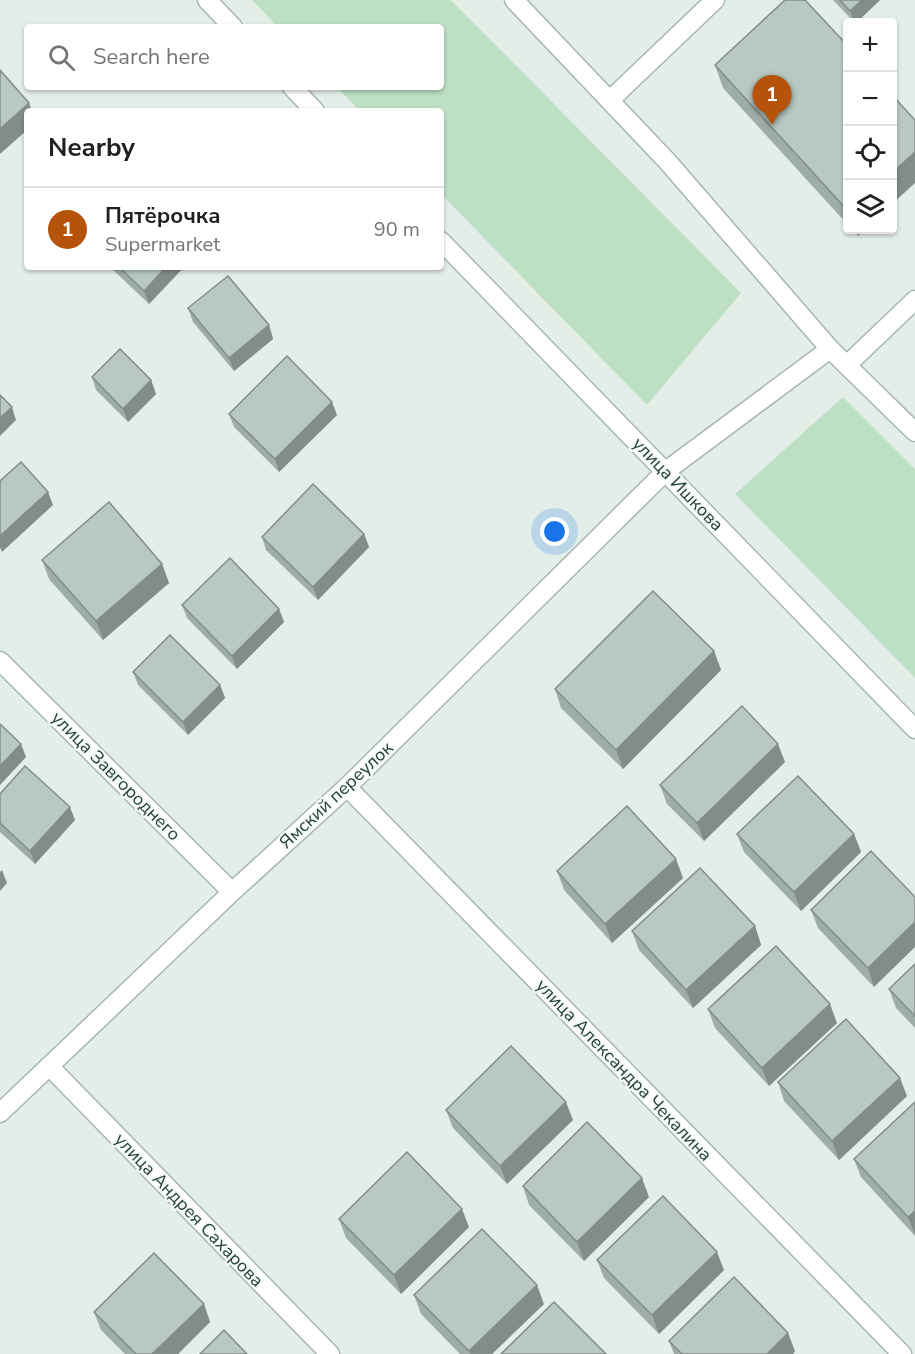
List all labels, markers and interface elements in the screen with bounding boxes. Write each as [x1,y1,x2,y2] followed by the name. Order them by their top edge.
[843,18,897,234] map controls
[843,18,897,72] button: +
[24,24,444,90] search box
[45,41,78,74] icon: search
[93,42,210,72] text: Search here
[843,72,897,126] button: −
[752,76,792,125] pin: 1
[843,126,897,180] button: locate
[48,130,135,165] text: Nearby
[843,180,897,234] button: layers
[105,201,221,231] text: Пятёрочка
[62,216,74,243] text: 1
[374,216,420,243] text: 90 m
[105,231,220,258] text: Supermarket
[627,432,729,536] street label: улица Ишкова
[540,517,569,546] your location
[46,706,186,846] street label: улица Завгороднего
[274,736,398,854] street label: Ямский переулок
[531,974,717,1166] street label: улица Александра Чекалина
[109,1128,269,1292] street label: улица Андрея Сахарова

